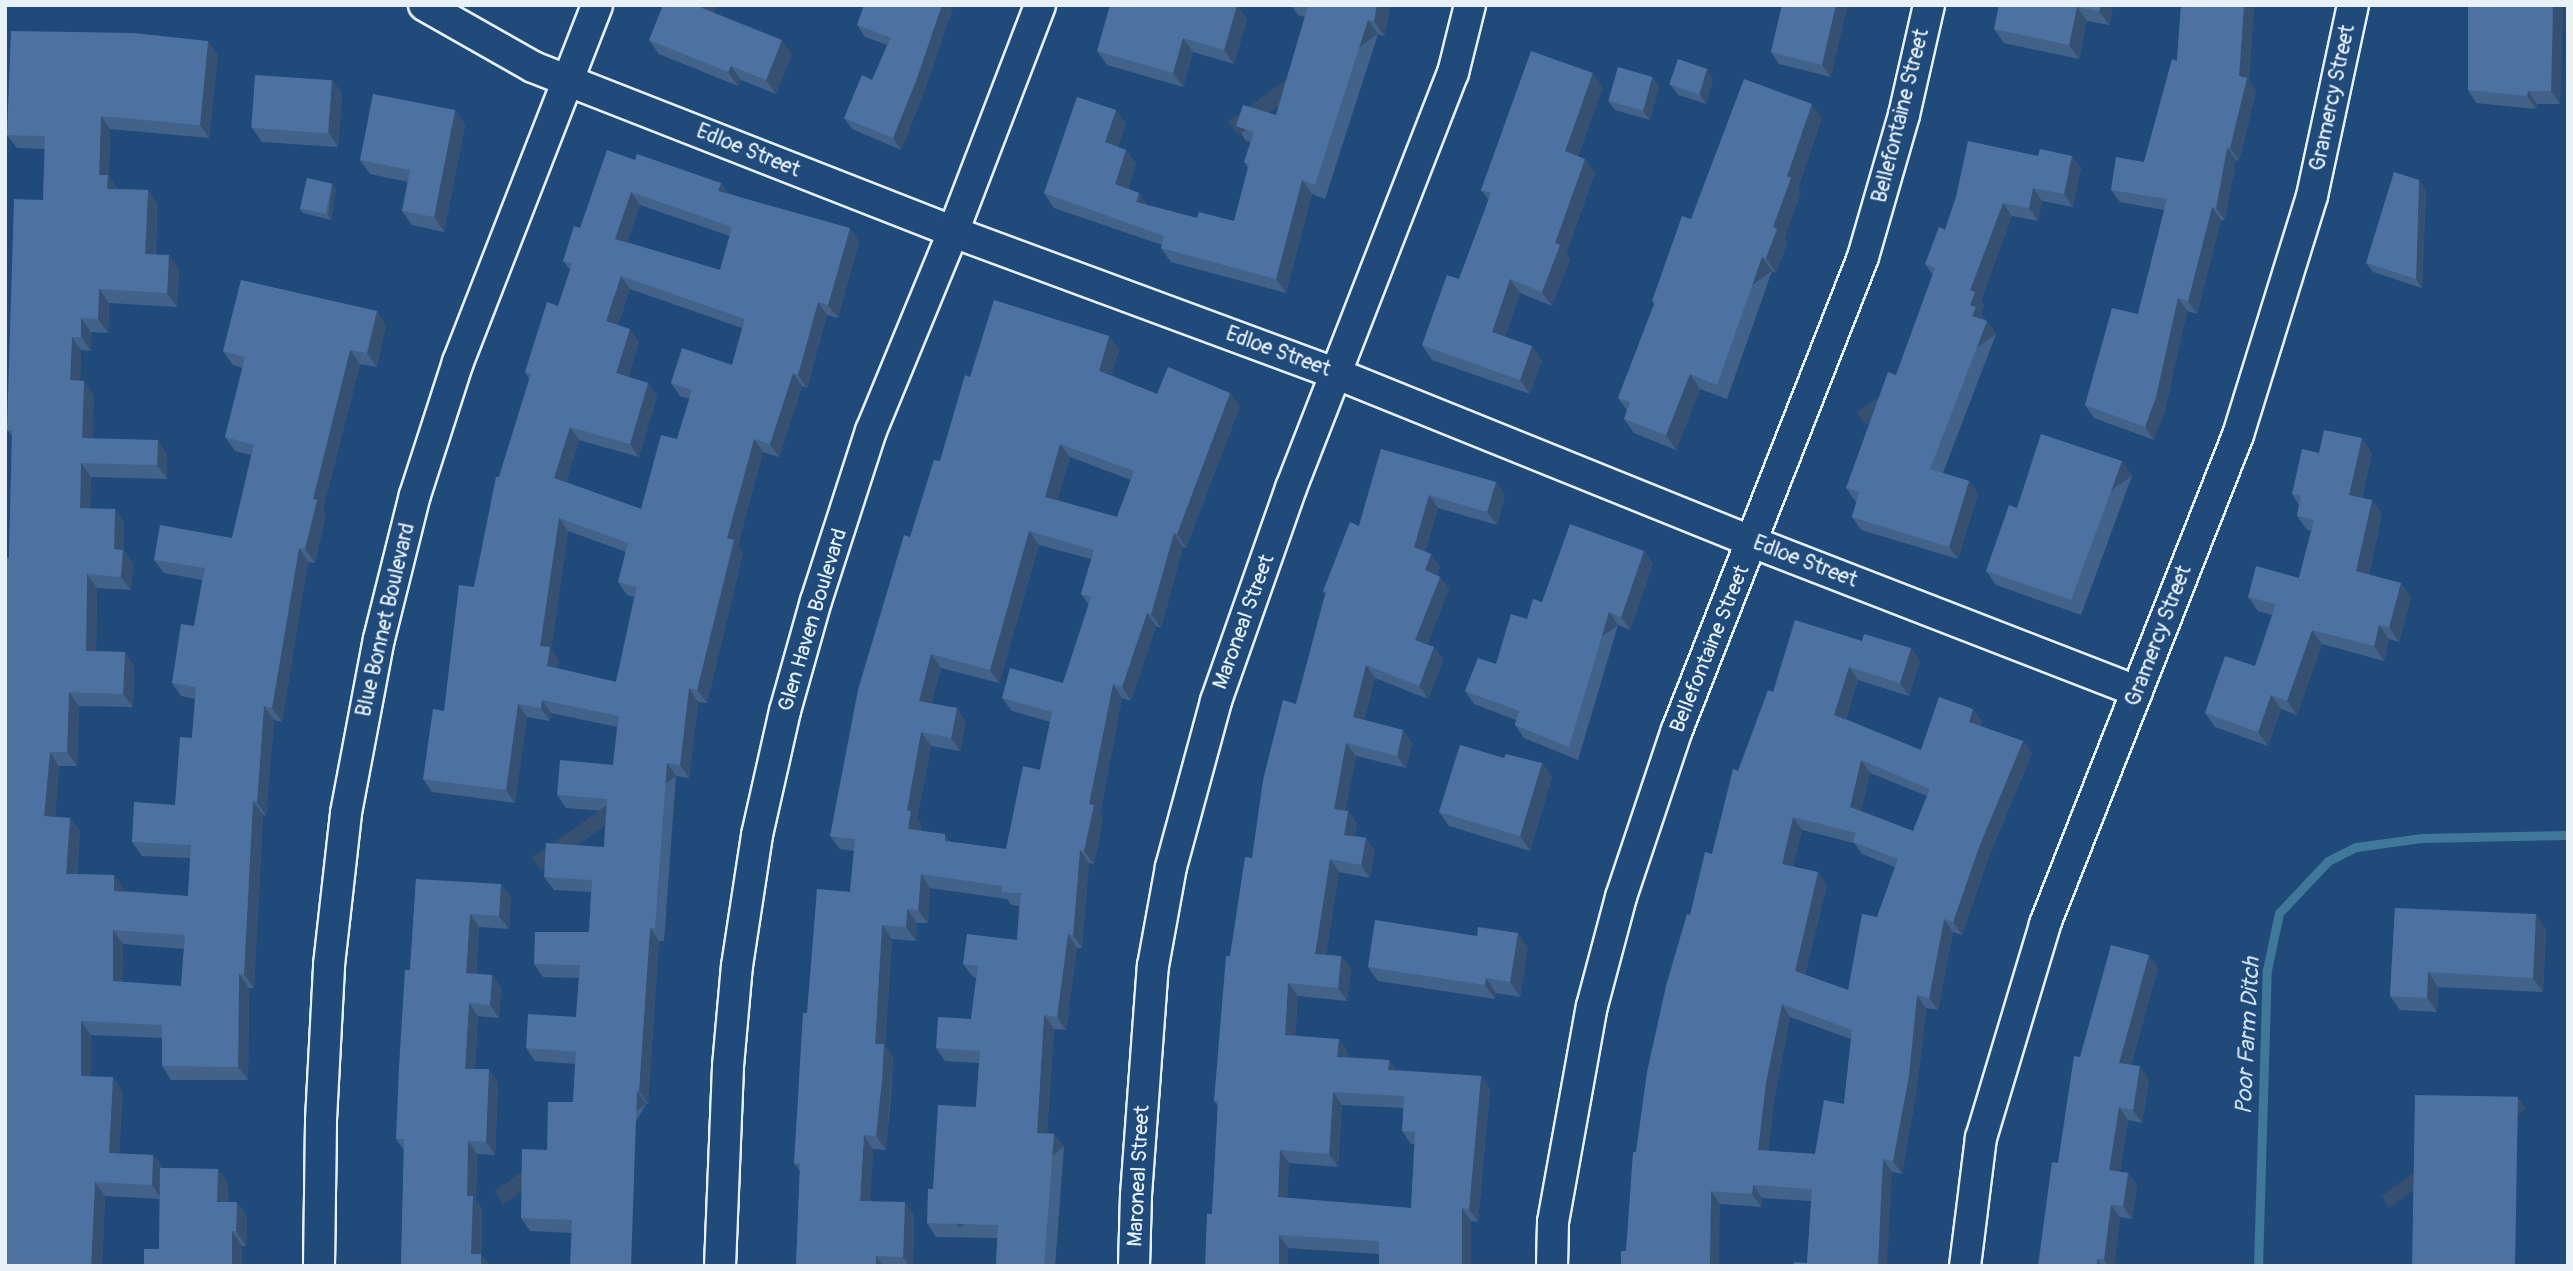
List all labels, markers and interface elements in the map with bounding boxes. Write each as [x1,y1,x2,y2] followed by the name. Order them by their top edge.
[2305,23,2361,173] street label: Gramercy Street
[1867,27,1935,205] street label: Bellefontaine Street
[693,119,803,183] street label: Edloe Street
[1222,321,1334,383] street label: Edloe Street
[351,521,421,719] street label: Blue Bonnet Boulevard
[773,526,853,714] street label: Glen Haven Boulevard
[1749,531,1861,593] street label: Edloe Street
[1208,551,1280,693] street label: Maroneal Street
[1665,562,1755,736] street label: Bellefontaine Street
[2121,562,2197,710] street label: Gramercy Street
[2230,957,2266,1115] water label: Poor Farm Ditch
[1123,1105,1155,1247] street label: Maroneal Street

